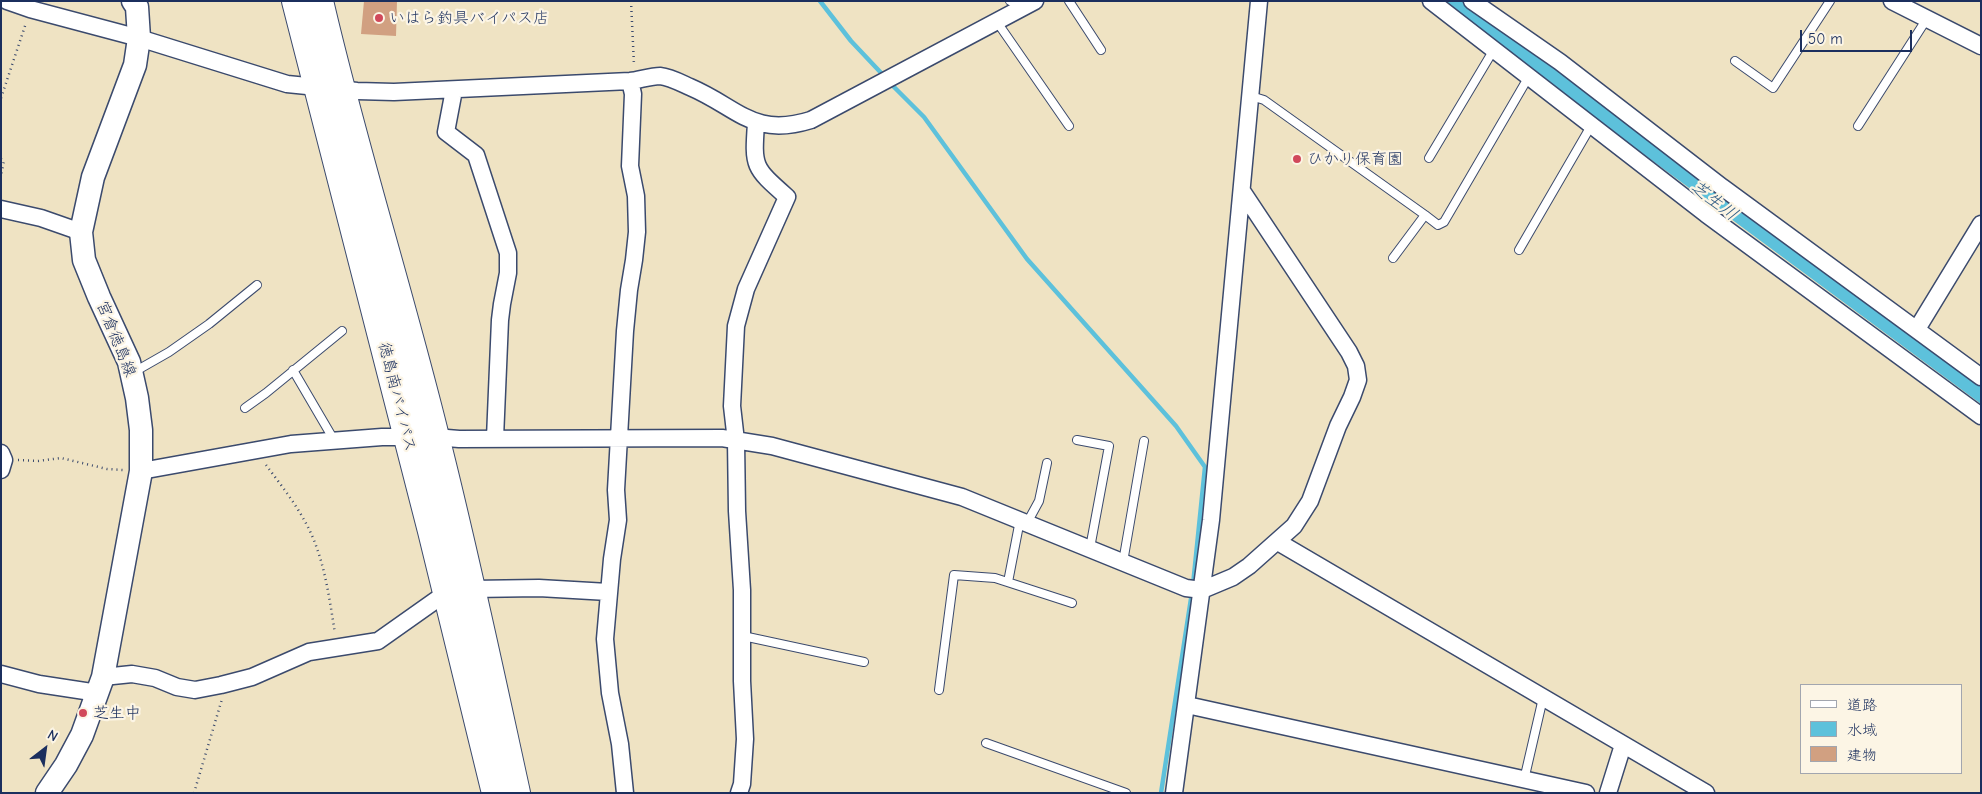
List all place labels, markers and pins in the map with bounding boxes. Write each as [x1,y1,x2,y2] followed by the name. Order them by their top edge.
[389,8,549,28] place label: いはら釣具バイパス店
[373,12,385,24] marker: いはら釣具バイパス店
[1307,149,1403,169] place label: ひかり保育園
[1291,153,1303,165] marker: ひかり保育園
[93,703,141,723] place label: 芝生中
[77,707,89,719] marker: 芝生中

